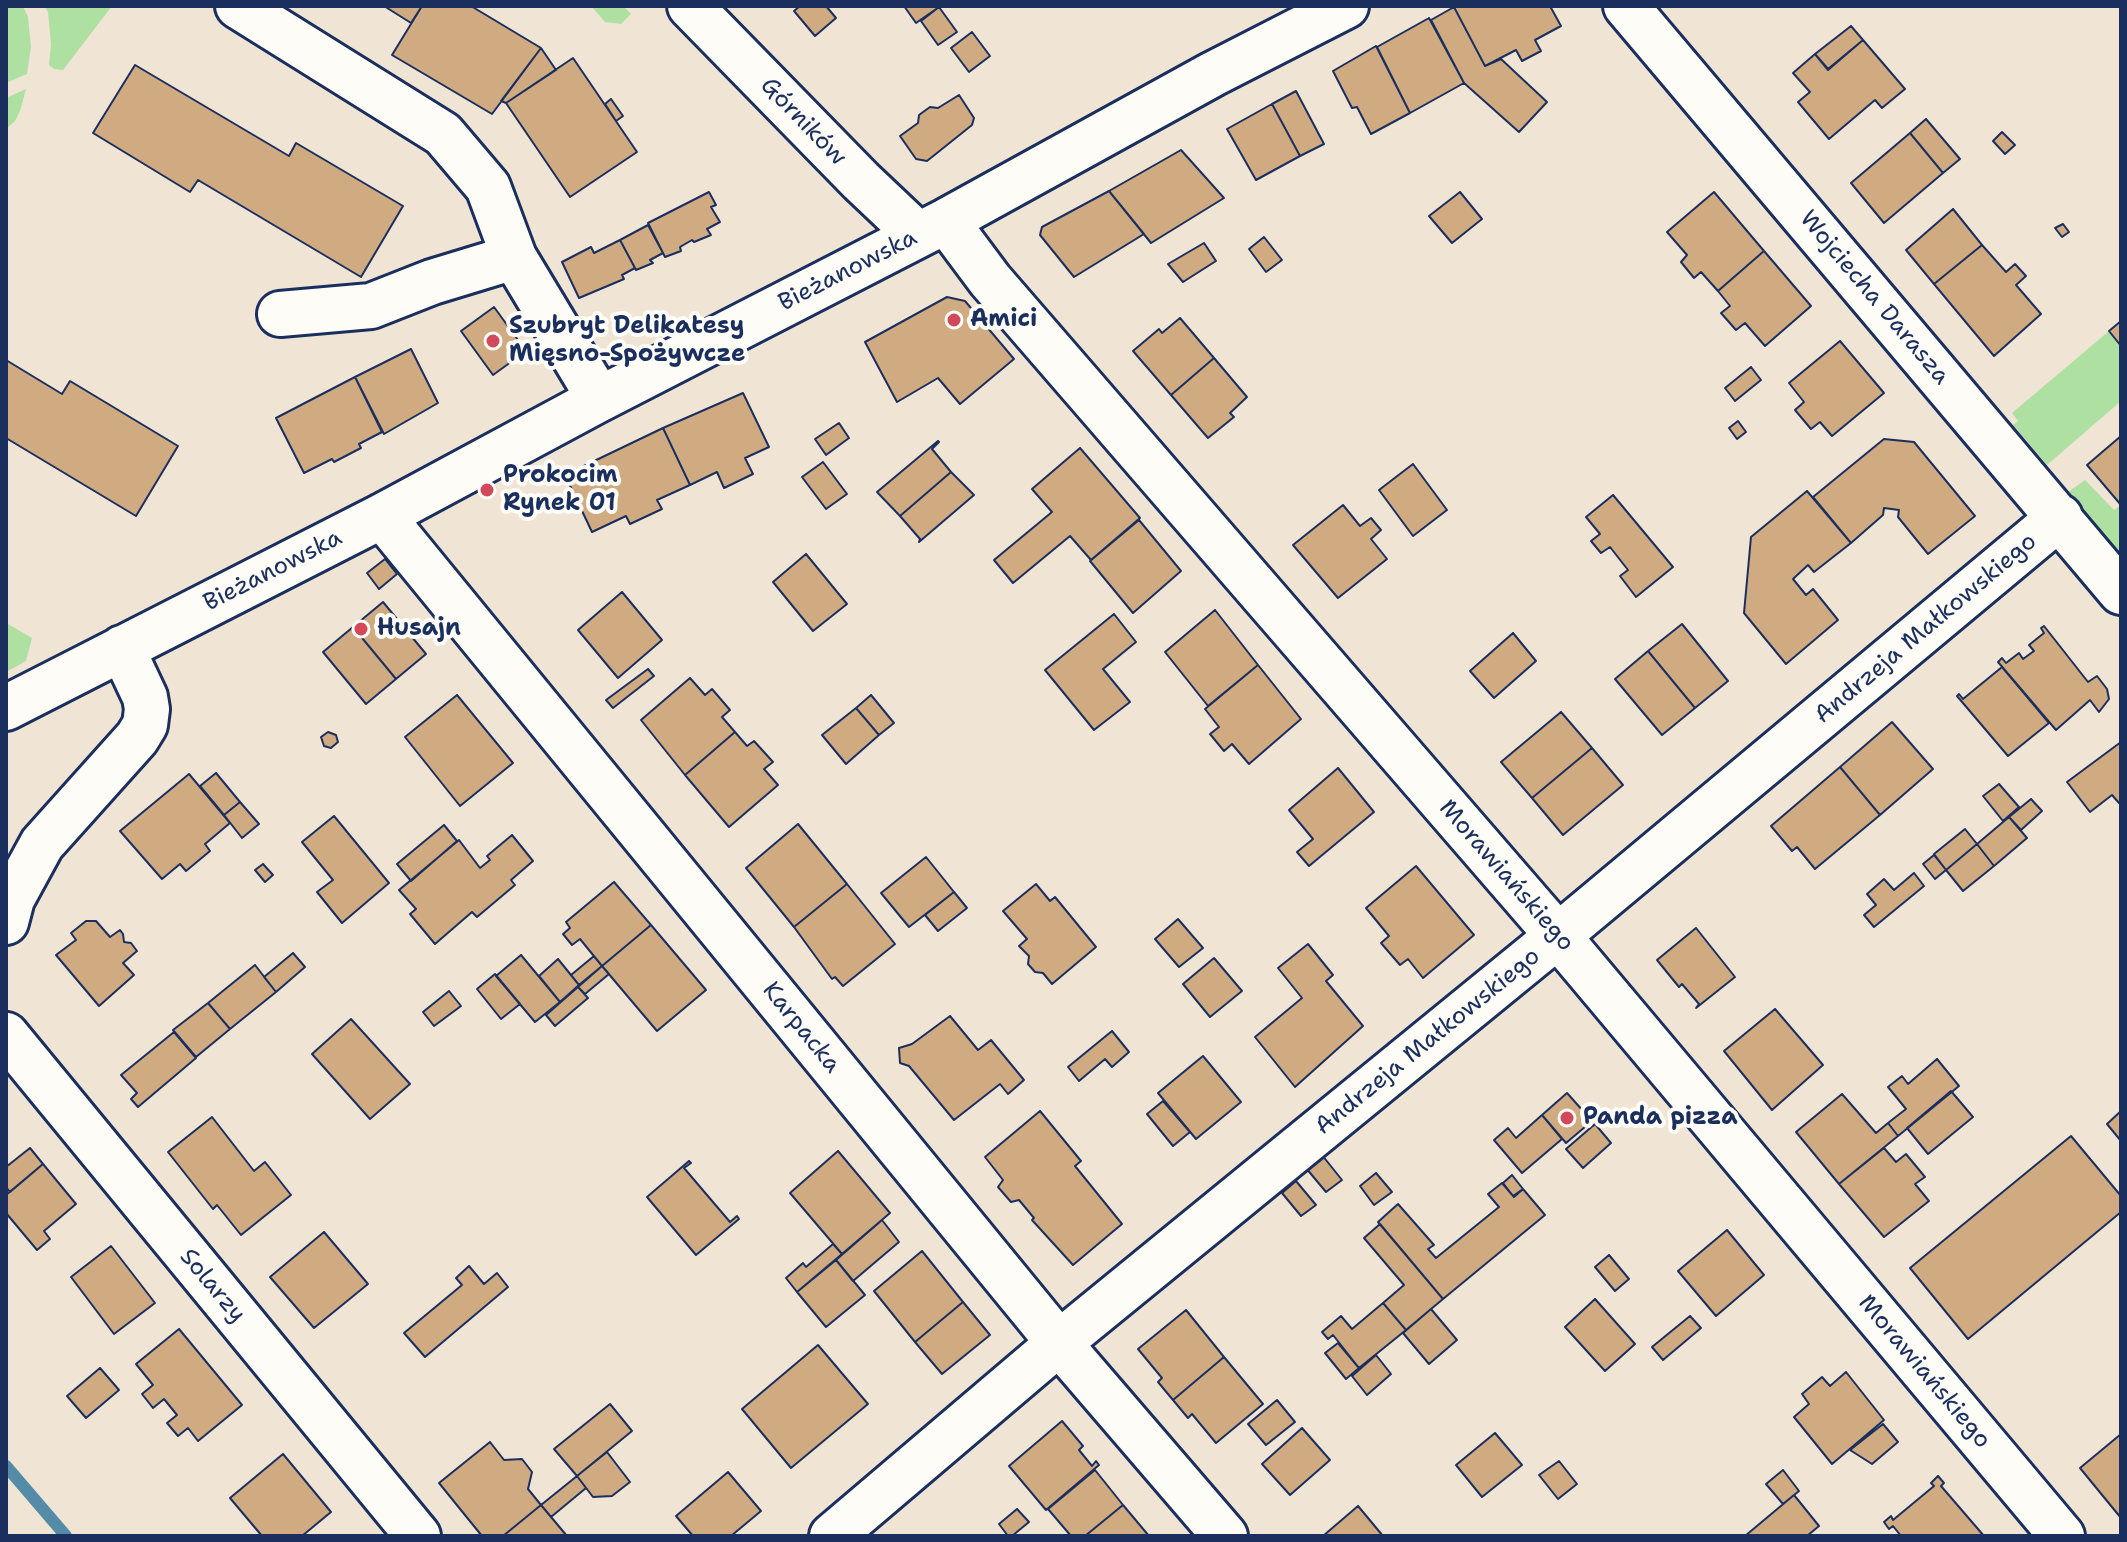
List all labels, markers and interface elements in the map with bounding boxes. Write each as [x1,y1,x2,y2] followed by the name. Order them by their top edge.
[754,72,852,172] street label: Górników
[1793,205,1955,391] street label: Wojciecha Darasza
[774,224,922,318] street label: Bieżanowska
[970,306,1037,334] place label: Amici
[945,311,963,329] marker: Amici
[509,313,745,369] place label: Szubryt Delikatesy Mięsno-Spożywcze
[484,332,502,350] marker: Szubryt Delikatesy Mięsno-Spożywcze
[503,462,618,518] place label: Prokocim Rynek 01
[478,481,496,499] marker: Prokocim Rynek 01
[199,524,347,618] street label: Bieżanowska
[1809,528,2043,730] street label: Andrzeja Małkowskiego
[377,615,461,643] place label: Husajn
[352,620,370,638] marker: Husajn
[1432,794,1580,958] street label: Morawiańskiego
[1310,942,1546,1142] street label: Andrzeja Małkowskiego
[756,977,846,1079] street label: Karpacka
[1583,1104,1738,1132] place label: Panda pizza
[1558,1109,1576,1127] marker: Panda pizza
[173,1243,251,1329] street label: Solarzy
[1851,1289,1997,1455] street label: Morawiańskiego

